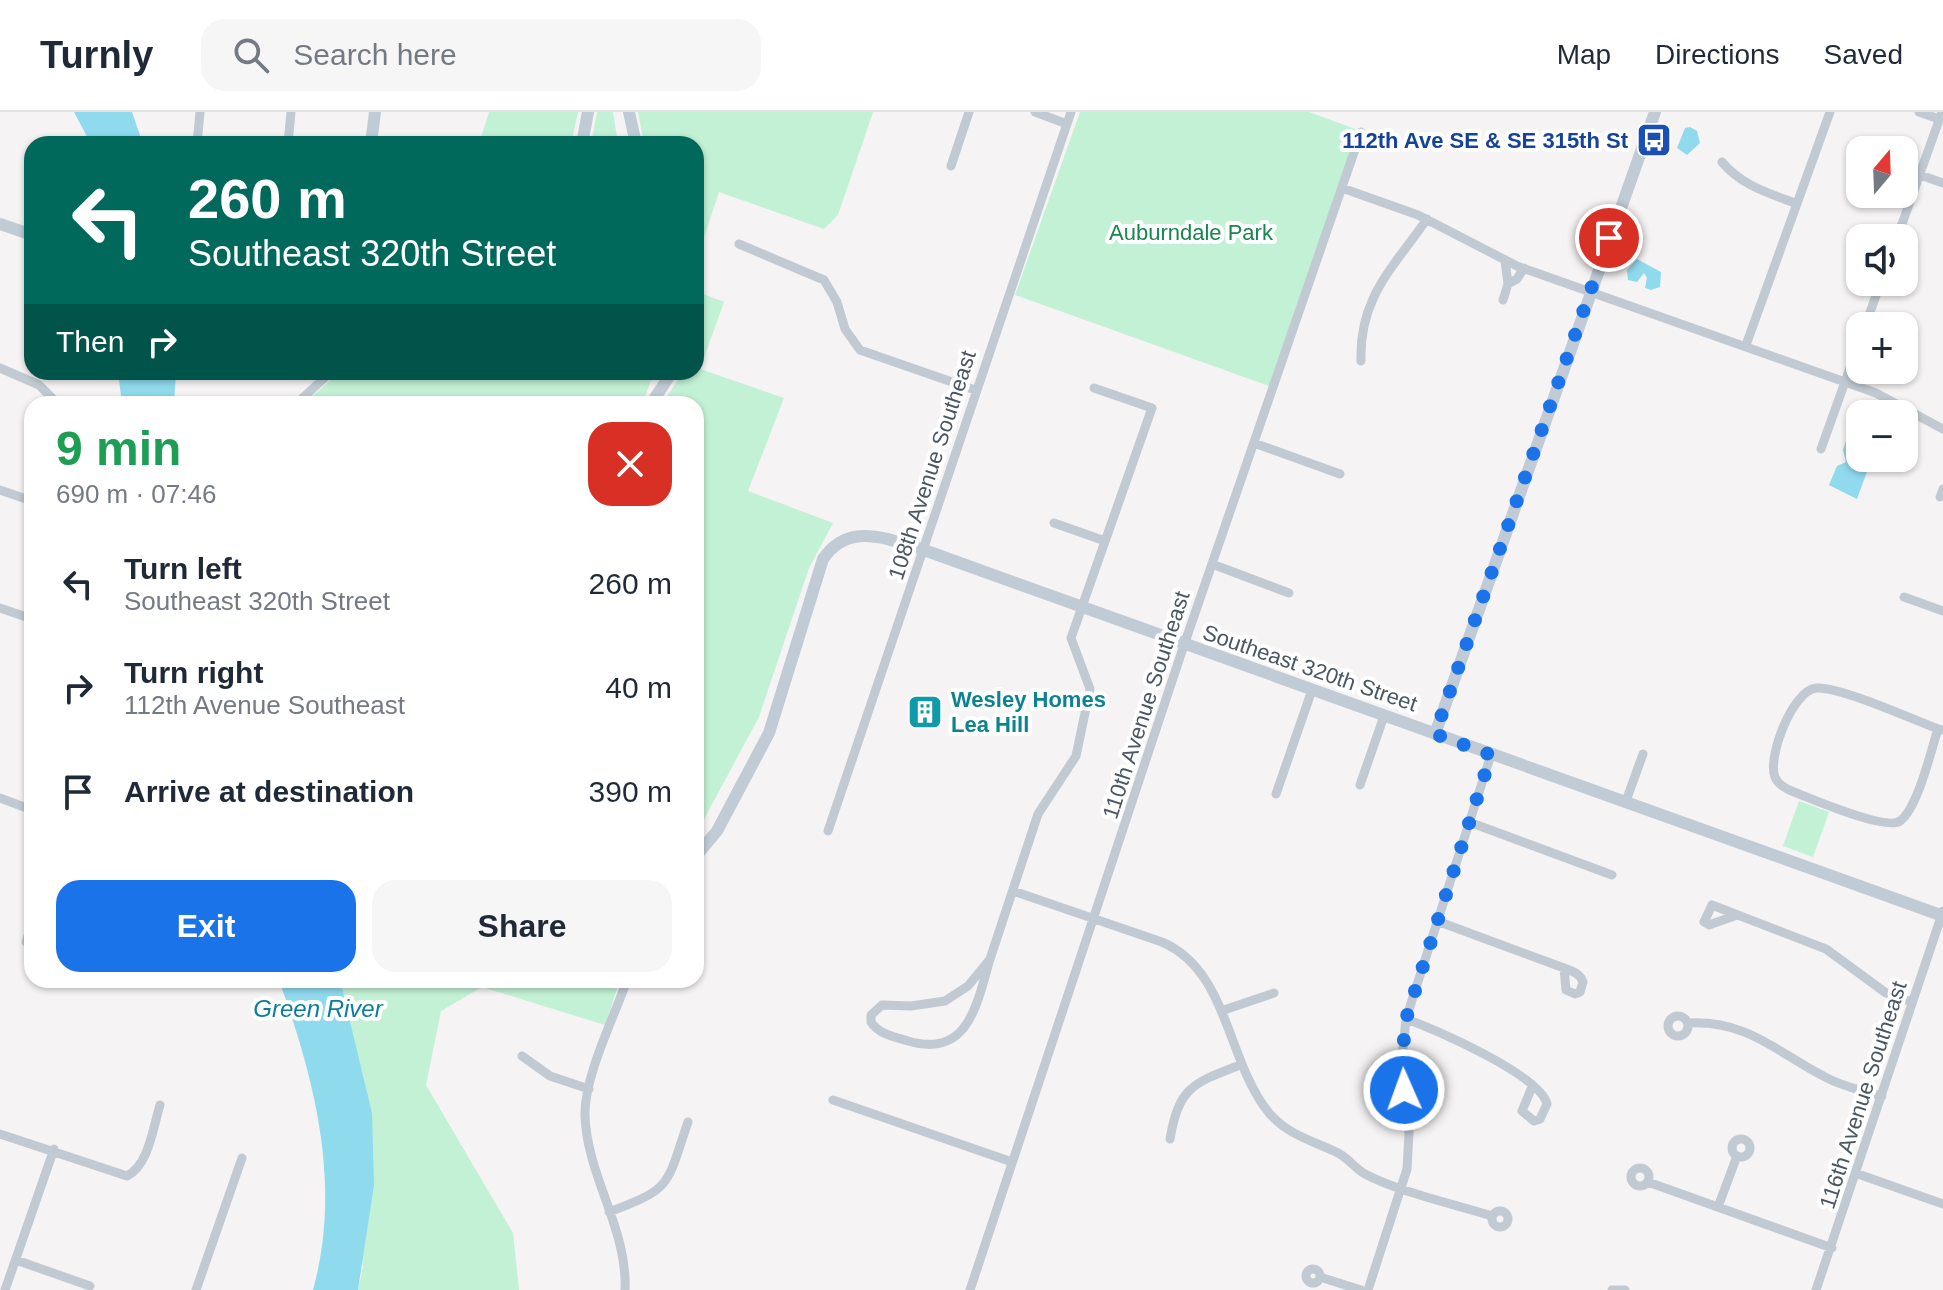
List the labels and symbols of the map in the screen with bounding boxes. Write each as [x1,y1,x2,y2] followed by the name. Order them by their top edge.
[1635,121,1673,159] bus stop icon: 112th Ave SE & SE 315th St
[1342,128,1629,153] place label: 112th Ave SE & SE 315th St
[1846,136,1918,208] north arrow
[1575,204,1643,272] pin
[1109,220,1274,245] park label: Auburndale Park
[883,347,981,583] street label: 108th Avenue Southeast
[1097,588,1195,822] street label: 110th Avenue Southeast
[1200,620,1420,716] street label: Southeast 320th Street
[951,687,1106,737] place label: Wesley Homes Lea Hill
[906,693,944,731] building icon: Wesley Homes Lea Hill
[1814,978,1912,1212] street label: 116th Avenue Southeast
[253,995,384,1022] water label: Green River
[1362,1048,1446,1132] position arrow

